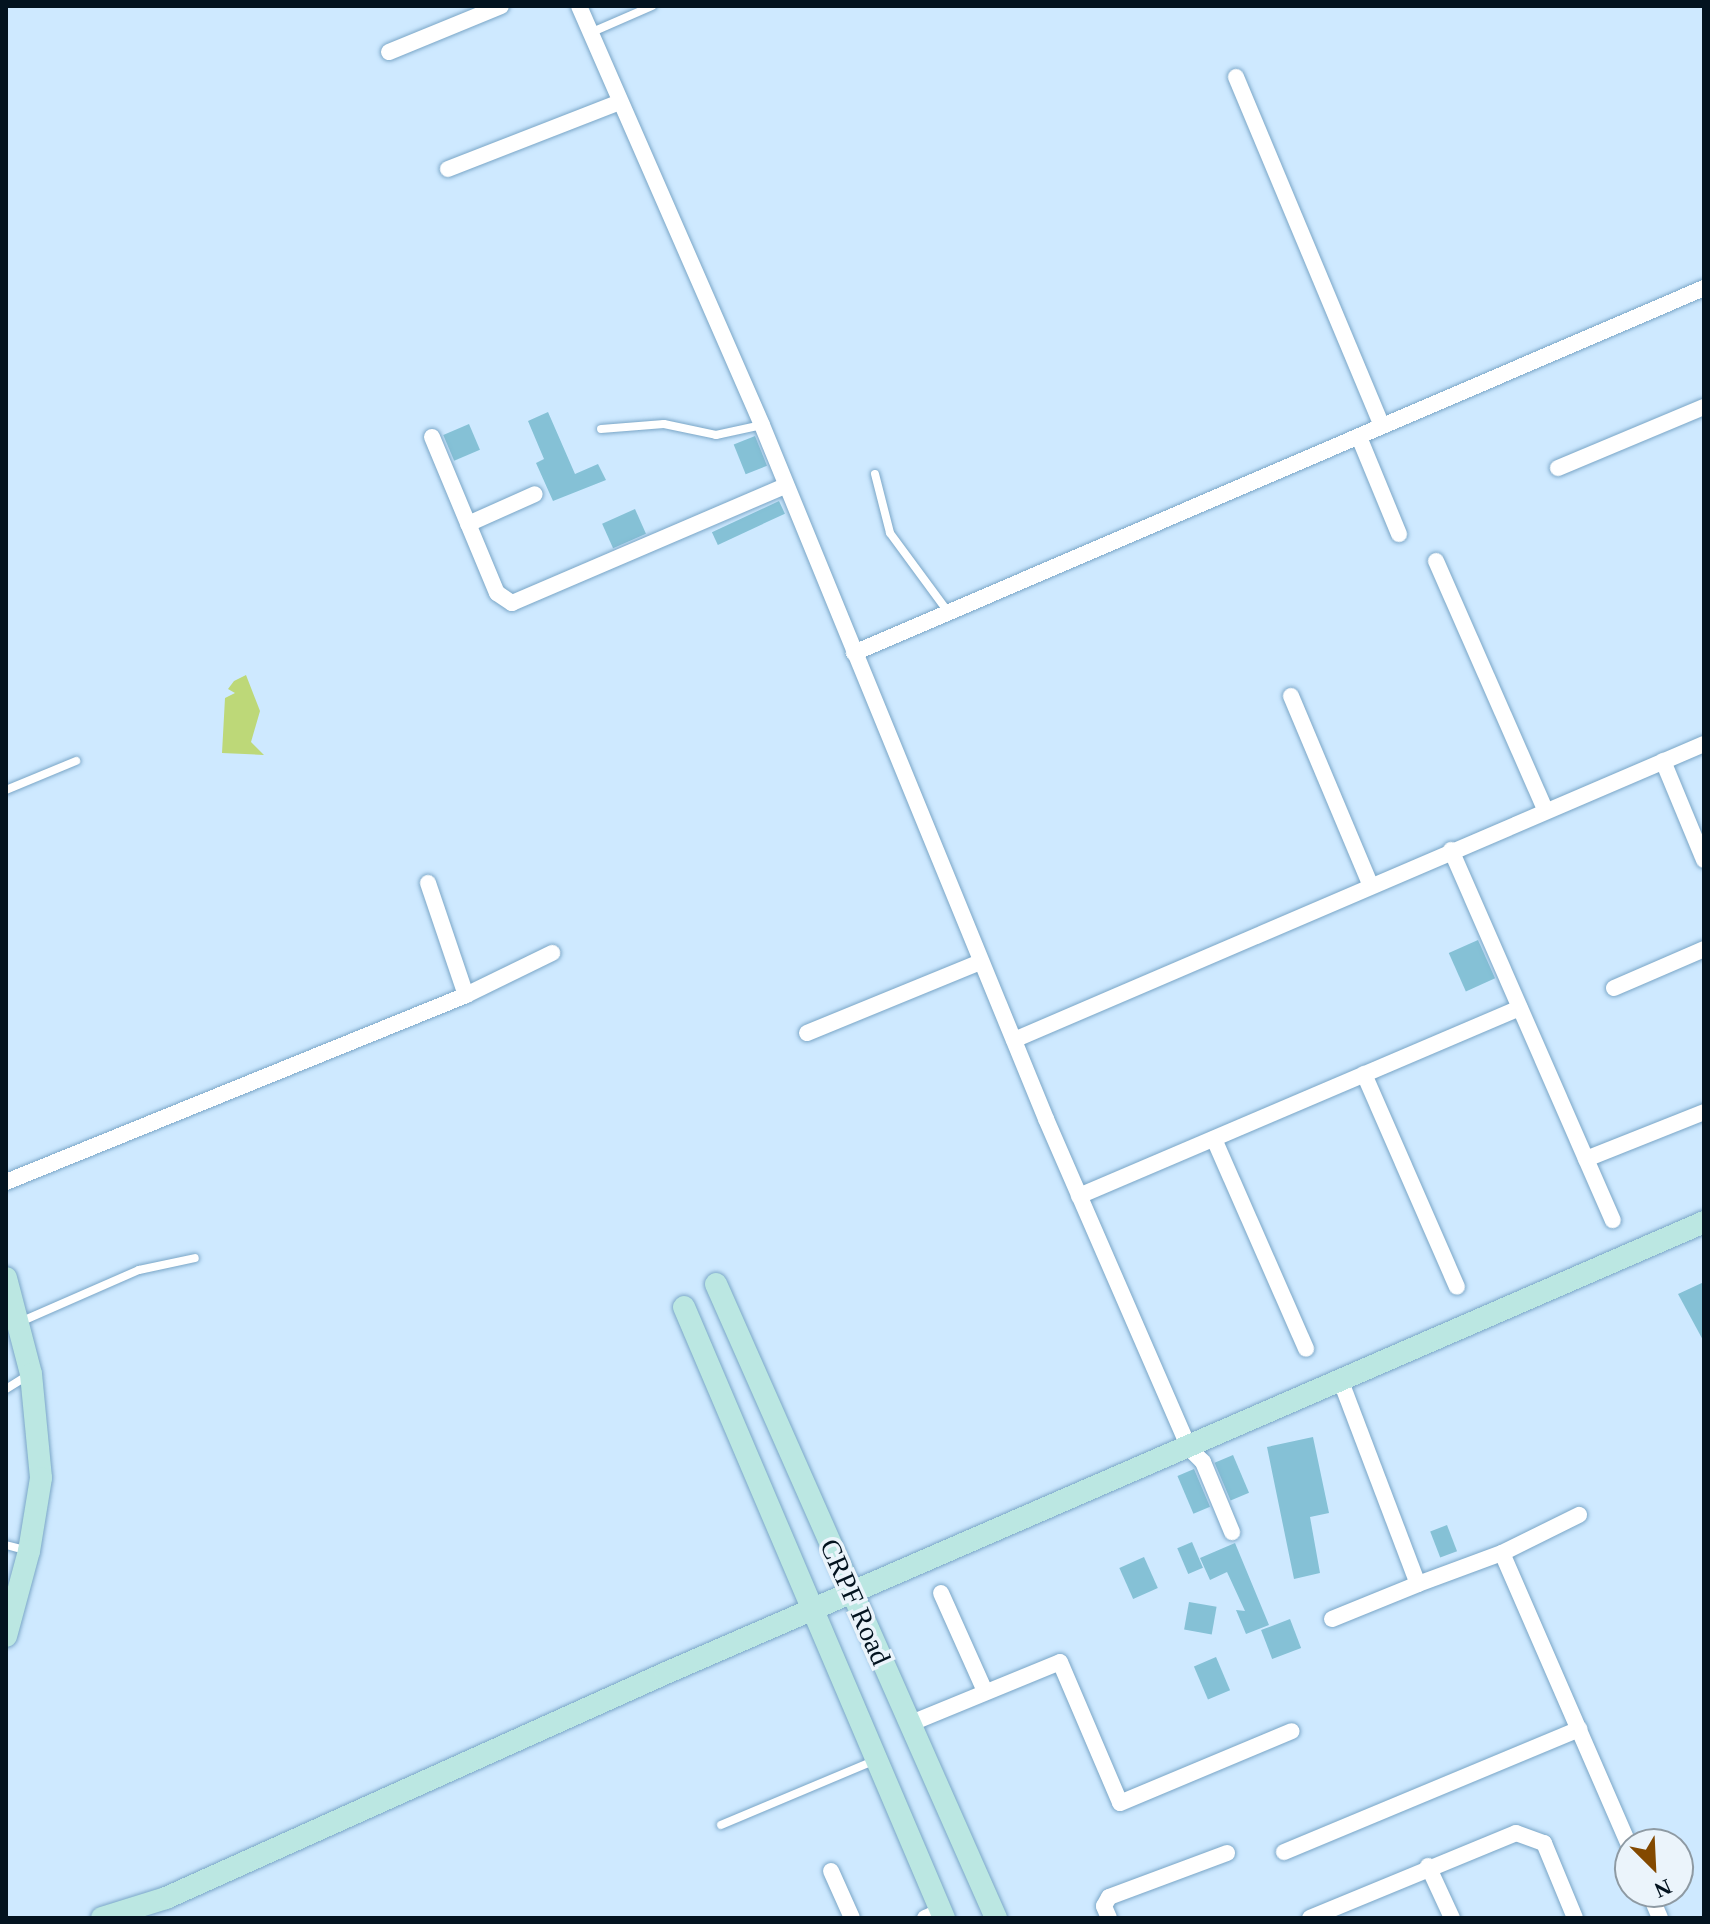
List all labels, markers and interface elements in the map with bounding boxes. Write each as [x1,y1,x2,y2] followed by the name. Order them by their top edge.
[812,1534,898,1670] street label: CRPF Road
[1614,1828,1694,1908] north arrow
[1651,1874,1676,1903] text: N

